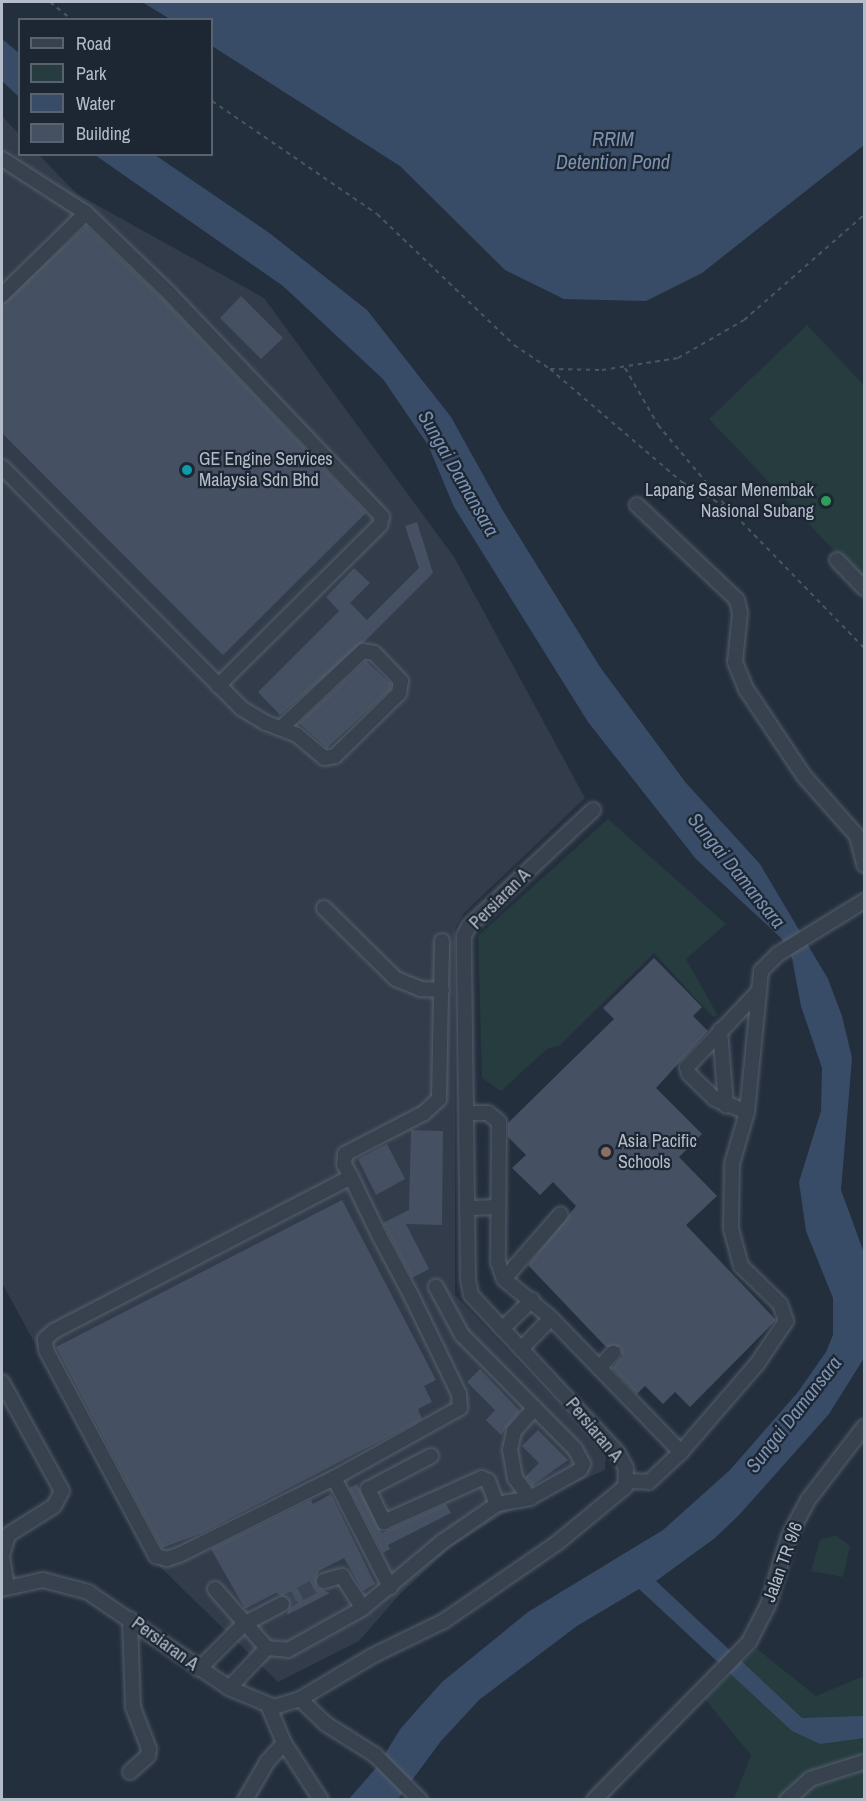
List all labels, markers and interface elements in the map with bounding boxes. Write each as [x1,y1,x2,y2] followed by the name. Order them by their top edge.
[18,18,213,156] legend
[76,31,111,56] text: Road
[76,61,106,86] text: Park
[76,91,115,116] text: Water
[76,121,130,146] text: Building
[556,127,670,174] water label: RRIM Detention Pond
[413,406,505,540] water label: Sungai Damansara
[199,449,333,492] place label: GE Engine Services Malaysia Sdn Bhd
[180,463,194,477] marker: GE Engine Services Malaysia Sdn Bhd
[645,480,814,522] place label: Lapang Sasar Menembak Nasional Subang
[819,494,833,508] marker: Lapang Sasar Menembak Nasional Subang
[683,808,791,932] water label: Sungai Damansara
[465,864,535,934] street label: Persiaran A
[618,1131,697,1174] place label: Asia Pacific Schools
[599,1145,613,1159] marker: Asia Pacific Schools
[740,1351,846,1477] water label: Sungai Damansara
[561,1393,627,1467] street label: Persiaran A
[759,1519,807,1605] street label: Jalan TR 9/6
[127,1612,203,1676] street label: Persiaran A

